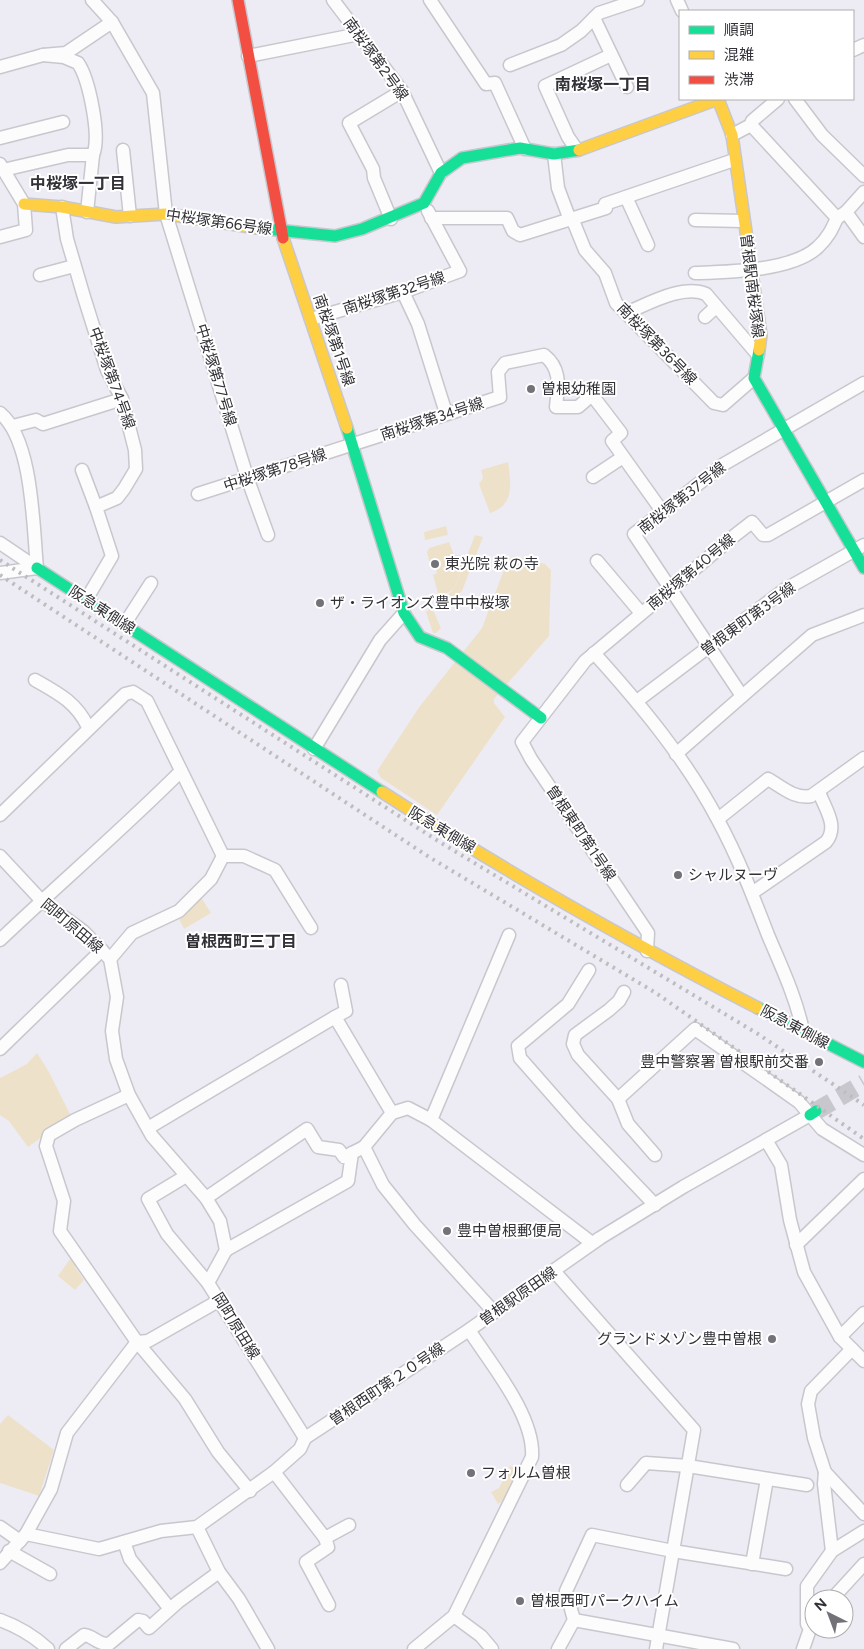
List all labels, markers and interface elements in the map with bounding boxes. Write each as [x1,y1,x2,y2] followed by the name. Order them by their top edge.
[679,10,854,100] legend
[340,14,412,104] street label: 南桜塚第2号線
[724,21,754,39] text: 順調
[724,46,754,64] text: 混雑
[724,71,754,89] text: 渋滞
[555,75,651,94] district label: 南桜塚一丁目
[30,174,126,193] district label: 中桜塚一丁目
[165,206,273,238] street label: 中桜塚第66号線
[737,233,767,339] street label: 曽根駅南桜塚線
[341,268,447,318] street label: 南桜塚第32号線
[310,292,358,388] street label: 南桜塚第1号線
[613,299,701,389] street label: 南桜塚第36号線
[192,322,240,428] street label: 中桜塚第77号線
[85,324,139,432] street label: 中桜塚第74号線
[541,380,616,398] place label: 曽根幼稚園
[525,383,537,395] marker: 曽根幼稚園
[378,394,486,444] street label: 南桜塚第34号線
[221,445,329,495] street label: 中桜塚第78号線
[635,458,729,538] street label: 南桜塚第37号線
[643,530,739,614] street label: 南桜塚第40号線
[445,555,539,573] place label: 東光院 萩の寺
[429,558,441,570] marker: 東光院 萩の寺
[697,578,799,660] street label: 曽根東町第3号線
[66,582,138,638] street label: 阪急東側線
[330,594,510,612] place label: ザ・ライオンズ豊中中桜塚
[314,597,326,609] marker: ザ・ライオンズ豊中中桜塚
[542,782,620,884] street label: 曽根東町第1号線
[405,803,479,857] street label: 阪急東側線
[688,866,778,884] place label: シャルヌーヴ
[672,869,684,881] marker: シャルヌーヴ
[37,895,107,957] street label: 岡町原田線
[185,932,297,951] district label: 曽根西町三丁目
[758,1001,832,1053] street label: 阪急東側線
[640,1053,809,1071] place label: 豊中警察署 曽根駅前交番
[813,1056,825,1068] marker: 豊中警察署 曽根駅前交番
[457,1222,562,1240] place label: 豊中曽根郵便局
[441,1225,453,1237] marker: 豊中曽根郵便局
[476,1263,560,1329] street label: 曽根駅原田線
[208,1289,264,1363] street label: 岡町原田線
[597,1330,762,1348] place label: グランドメゾン豊中曽根
[766,1333,778,1345] marker: グランドメゾン豊中曽根
[326,1339,448,1429] street label: 曽根西町第２０号線
[481,1464,571,1482] place label: フォルム曽根
[465,1467,477,1479] marker: フォルム曽根
[804,1589,854,1639] north arrow
[530,1592,679,1610] place label: 曽根西町パークハイム
[514,1595,526,1607] marker: 曽根西町パークハイム
[811,1595,830,1615] text: N

